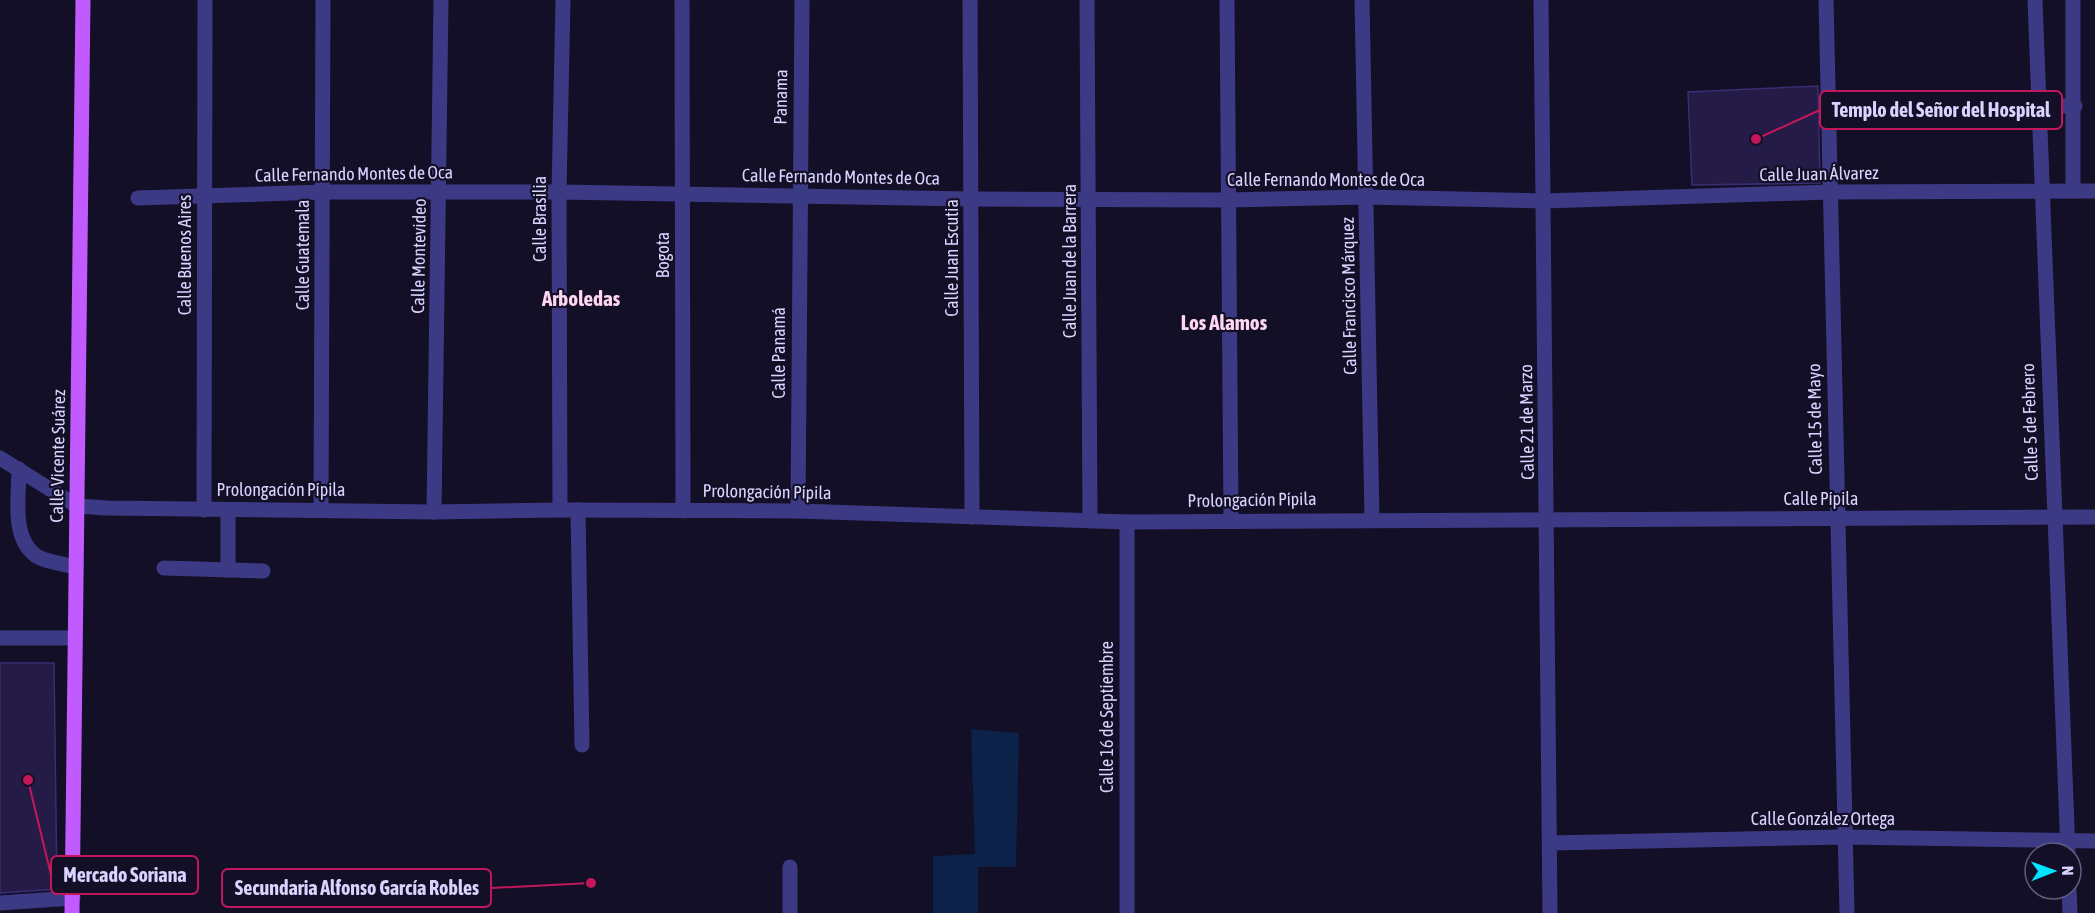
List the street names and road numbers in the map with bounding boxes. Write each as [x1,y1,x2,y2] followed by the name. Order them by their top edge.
[770,69,791,125] street label: Panama
[255,161,453,186] street label: Calle Fernando Montes de Oca
[1759,162,1879,185] street label: Calle Juan Álvarez
[742,164,940,189] street label: Calle Fernando Montes de Oca
[1227,169,1425,190] street label: Calle Fernando Montes de Oca
[529,176,550,262] street label: Calle Brasilia
[1059,184,1080,338] street label: Calle Juan de la Barrera
[174,195,195,315] street label: Calle Buenos Aires
[407,198,430,314] street label: Calle Montevideo
[941,199,962,317] street label: Calle Juan Escutia
[292,200,313,310] street label: Calle Guatemala
[1337,216,1360,375] street label: Calle Francisco Márquez
[652,232,673,278] street label: Bogota
[768,307,789,399] street label: Calle Panamá
[1803,363,1826,475] street label: Calle 15 de Mayo
[2017,363,2042,481] street label: Calle 5 de Febrero
[1515,364,1538,480] street label: Calle 21 de Marzo
[46,389,69,523] street label: Calle Vicente Suárez
[217,479,346,500] street label: Prolongación Pípila
[702,480,832,503] street label: Prolongación Pípila
[1187,488,1317,511] street label: Prolongación Pípila
[1784,488,1858,509] street label: Calle Pípila
[1096,641,1117,793] street label: Calle 16 de Septiembre
[1751,808,1895,829] street label: Calle González Ortega

